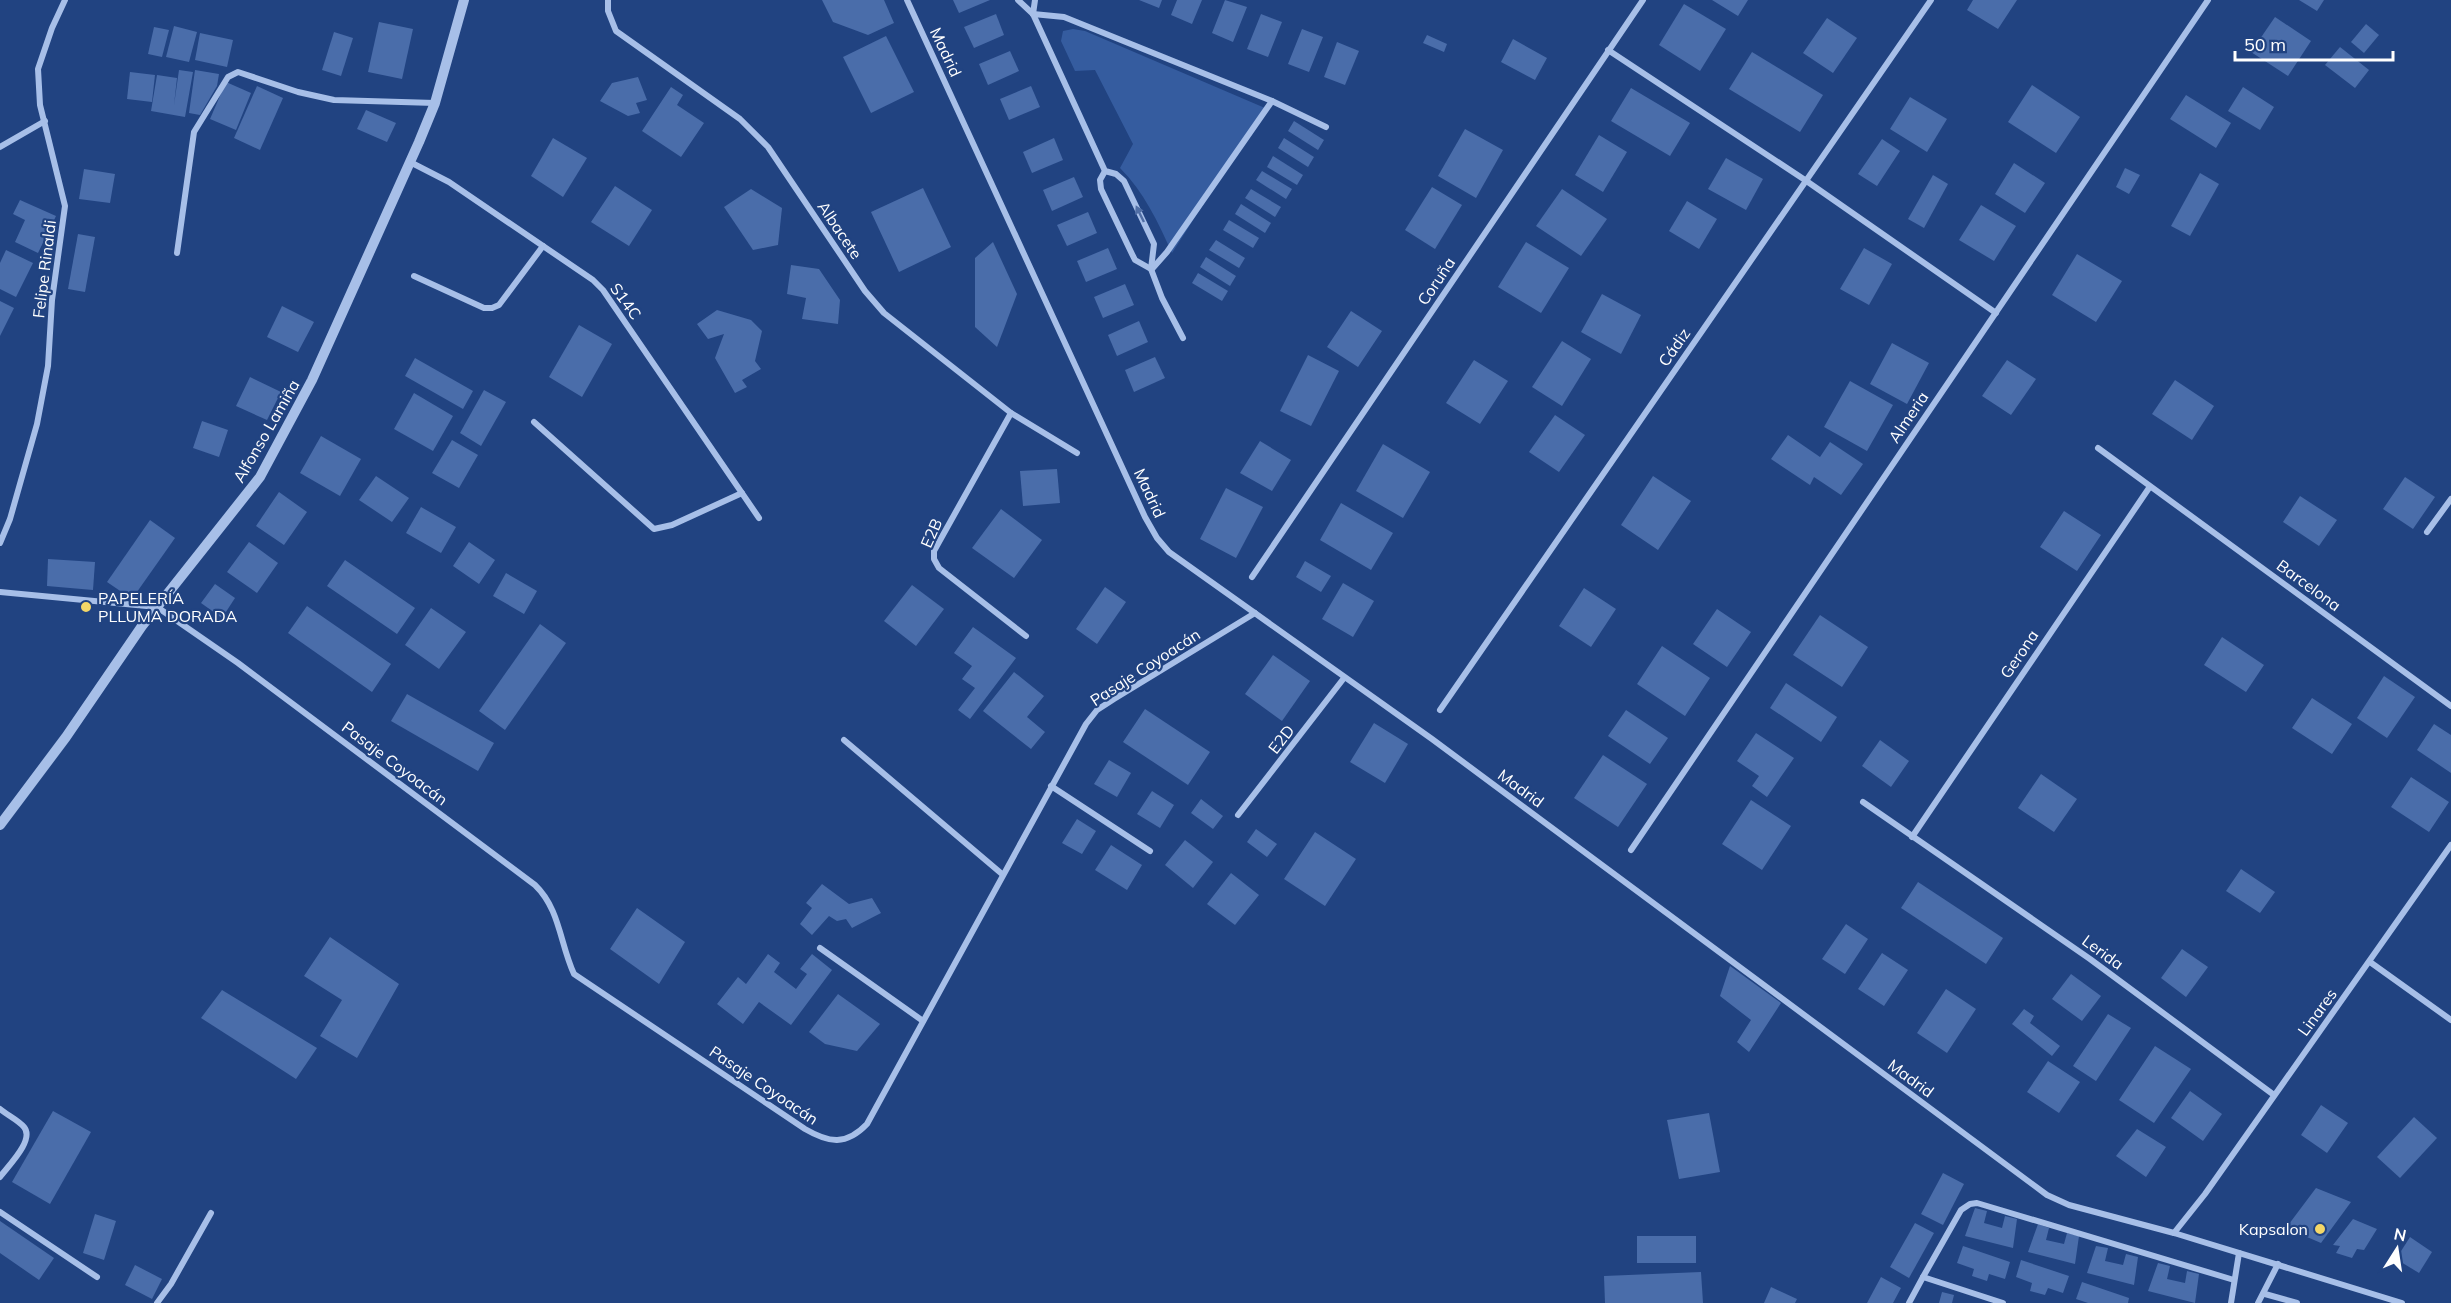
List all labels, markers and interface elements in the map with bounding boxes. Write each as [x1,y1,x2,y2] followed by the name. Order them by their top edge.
[926,24,966,80] street label: Madrid
[2235,24,2392,62] scale bar
[2244,33,2286,56] text: 50 m
[813,197,867,263] street label: Albacete
[1135,206,1144,223] one-way arrow
[28,219,60,319] street label: Felipe Rinaldi
[1413,253,1459,309] street label: Coruña
[606,279,646,323] street label: S14C
[1654,324,1694,370] street label: Cádiz
[228,376,304,486] street label: Alfonso Lamiña
[1884,388,1932,446] street label: Almeria
[1130,465,1170,521] street label: Madrid
[916,515,946,551] street label: E2B
[2273,555,2345,615] street label: Barcelona
[98,588,237,626] place label: PAPELERÍA PLLUMA DORADA
[79,600,93,614] marker: PAPELERÍA PLLUMA DORADA
[1086,624,1204,710] street label: Pasaje Coyoacán
[1996,626,2042,682] street label: Gerona
[338,717,452,809] street label: Pasaje Coyoacán
[1264,721,1298,757] street label: E2D
[1494,765,1548,811] street label: Madrid
[2078,930,2128,974] street label: Lerida
[2293,984,2341,1040] street label: Linares
[706,1041,822,1129] street label: Pasaje Coyoacán
[1884,1055,1938,1101] street label: Madrid
[2239,1219,2308,1239] place label: Kapsalon
[2367,1219,2427,1279] north arrow
[2313,1222,2327,1236] marker: Kapsalon
[2392,1223,2408,1245] text: N

